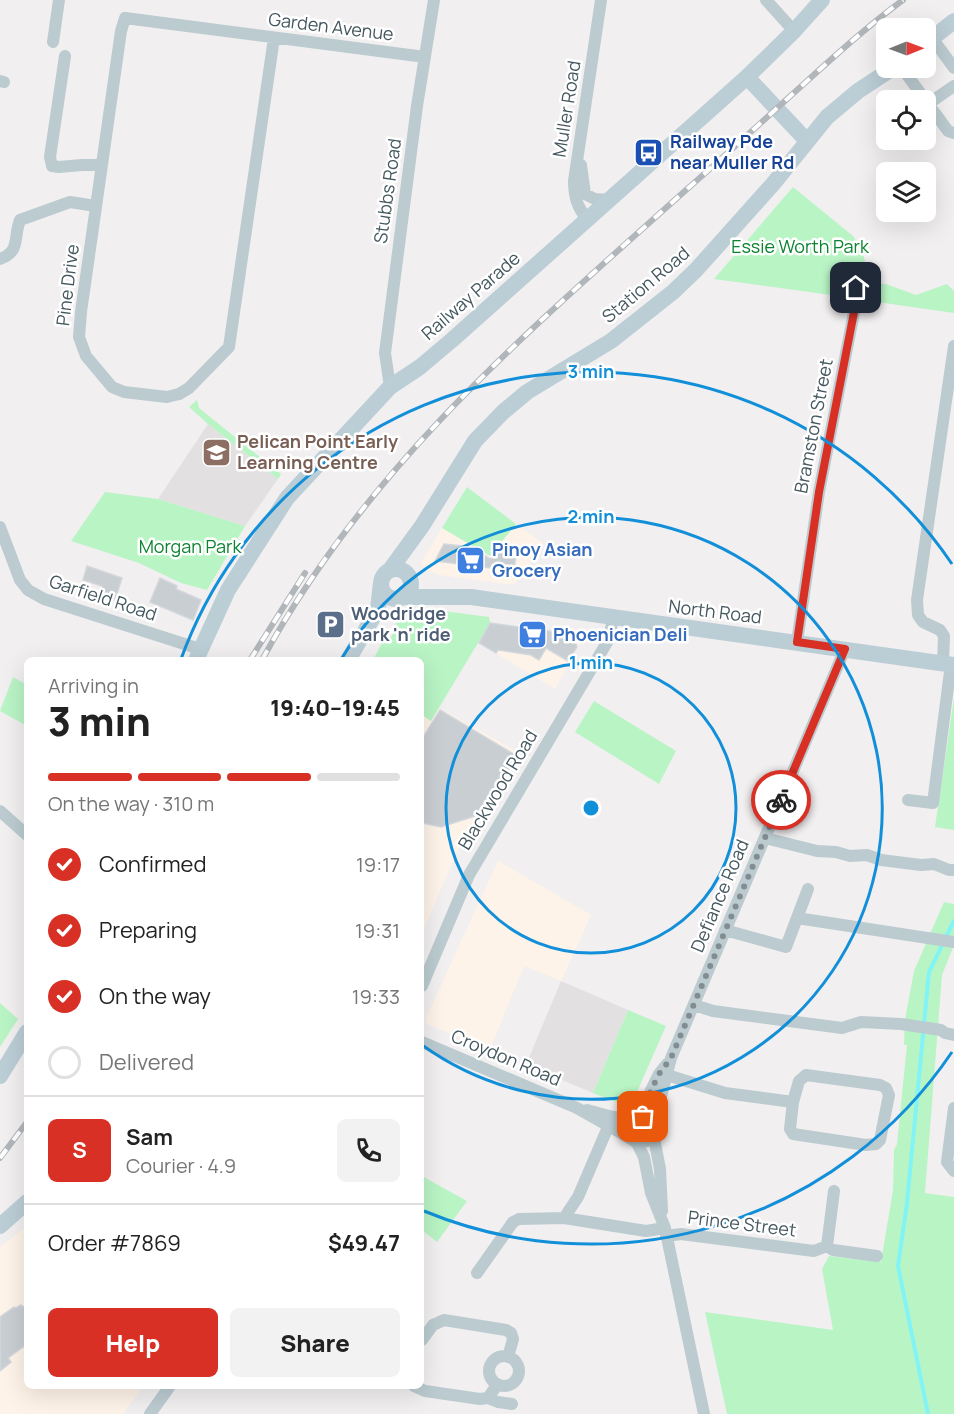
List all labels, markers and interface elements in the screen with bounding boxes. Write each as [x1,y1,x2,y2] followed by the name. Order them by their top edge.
[267,6,395,46] street label: Garden Avenue
[876,18,936,78] north arrow
[876,18,936,222] map controls
[547,59,585,159] street label: Muller Road
[876,90,936,150] button: locate
[670,129,794,174] place label: Railway Pde near Muller Rd
[633,136,665,168] bus stop icon: Railway Pde near Muller Rd
[368,137,406,245] street label: Stubbs Road
[876,162,936,222] button: layers
[731,234,870,258] park label: Essie Worth Park
[597,241,694,328] street label: Station Road
[50,243,84,327] street label: Pine Drive
[416,246,525,345] street label: Railway Parade
[830,262,881,313] pin
[839,271,872,304] icon: home
[788,357,838,495] street label: Bramston Street
[568,359,614,383] text: 3 min
[237,429,398,474] place label: Pelican Point Early Learning Centre
[200,436,232,468] school or university icon: Pelican Point Early Learning Centre
[568,504,614,528] text: 2 min
[139,534,242,558] park label: Morgan Park
[492,537,593,582] place label: Pinoy Asian Grocery
[455,544,487,576] supermarket icon: Pinoy Asian Grocery
[46,568,160,626] street label: Garfield Road
[667,593,763,629] street label: North Road
[351,601,451,646] place label: Woodridge park 'n' ride
[314,608,346,640] parking icon: Woodridge park 'n' ride
[516,619,548,651] supermarket icon: Phoenician Deli
[553,622,688,646] place label: Phoenician Deli
[569,650,613,674] text: 1 min
[48,672,139,699] text: Arriving in
[270,693,400,723] text: 19:40–19:45
[48,694,151,748] text: 3 min
[452,725,542,854] street label: Blackwood Road
[751,770,811,830] courier
[765,784,798,817] icon: bike
[48,790,214,817] text: On the way · 310 m
[581,798,601,818] centre of rings
[684,835,754,956] street label: Defiance Road
[48,848,81,881] icon: check
[99,849,207,879] text: Confirmed
[356,851,400,878] text: 19:17
[48,914,81,947] icon: check
[99,915,197,945] text: Preparing
[355,917,400,944] text: 19:31
[48,980,81,1013] icon: check
[99,981,211,1011] text: On the way
[352,983,400,1010] text: 19:33
[448,1023,565,1091] street label: Croydon Road
[99,1047,194,1077] text: Delivered
[617,1091,668,1142] pin
[626,1100,659,1133] icon: bag
[337,1119,400,1182] button: phone
[126,1122,173,1152] text: Sam
[72,1135,87,1165] text: S
[126,1152,236,1179] text: Courier · 4.9
[687,1204,798,1242] street label: Prince Street
[48,1228,181,1258] text: Order #7869
[328,1228,400,1258] text: $49.47
[48,1308,218,1377] button: Help
[230,1308,400,1377] button: Share

